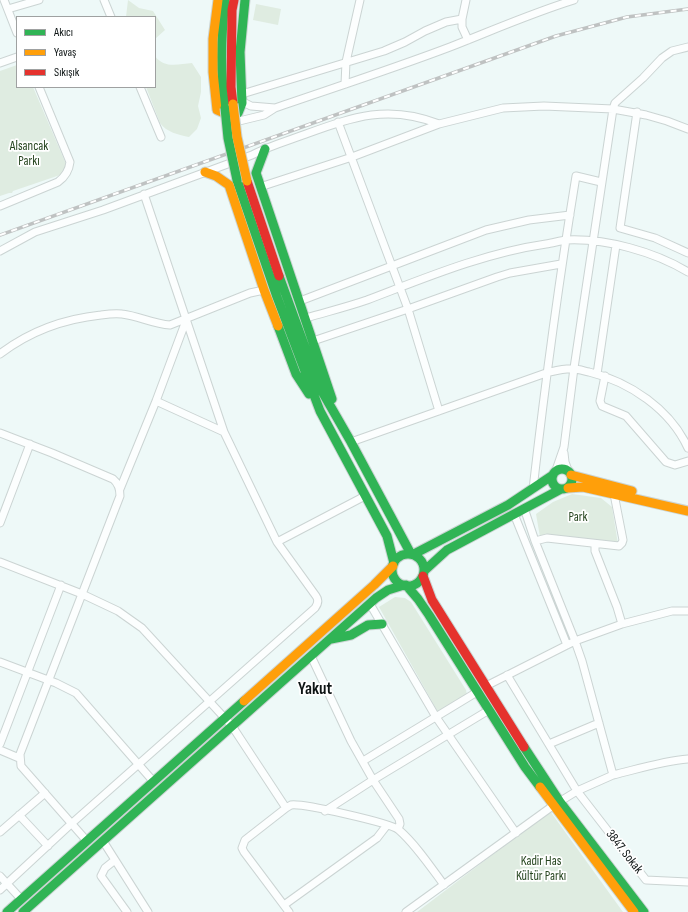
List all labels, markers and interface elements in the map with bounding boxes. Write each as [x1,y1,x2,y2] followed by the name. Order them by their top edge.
[16,16,156,88] legend
[54,25,73,40] text: Akıcı
[54,45,76,60] text: Yavaş
[54,65,79,80] text: Sıkışık
[10,139,48,170] park label: Alsancak Parkı
[568,510,588,526] park label: Park
[298,680,332,700] district label: Yakut
[602,827,646,877] street label: 3847. Sokak
[516,854,566,885] park label: Kadir Has Kültür Parkı

